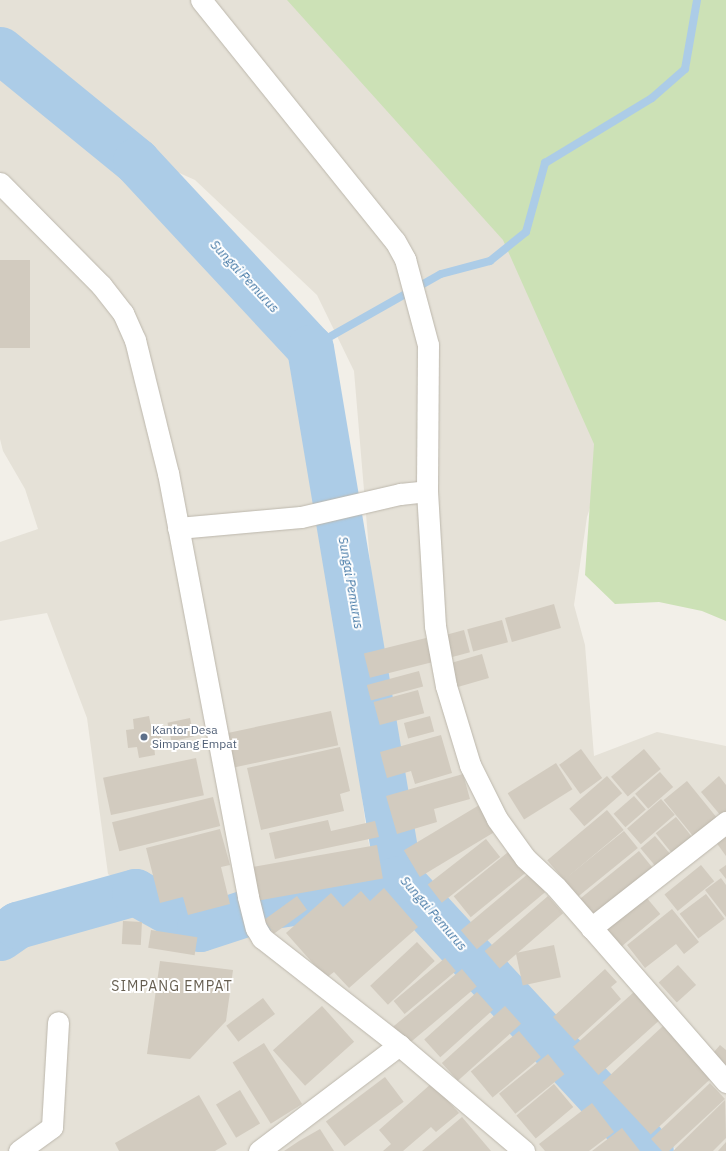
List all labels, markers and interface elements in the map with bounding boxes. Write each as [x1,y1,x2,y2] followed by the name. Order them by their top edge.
[206,238,282,316] water label: Sungai Pemurus
[334,536,366,630] water label: Sungai Pemurus
[152,723,237,751] place label: Kantor Desa Simpang Empat
[139,732,149,742] marker: Kantor Desa Simpang Empat
[396,874,470,954] water label: Sungai Pemurus
[111,978,233,994] district label: SIMPANG EMPAT

